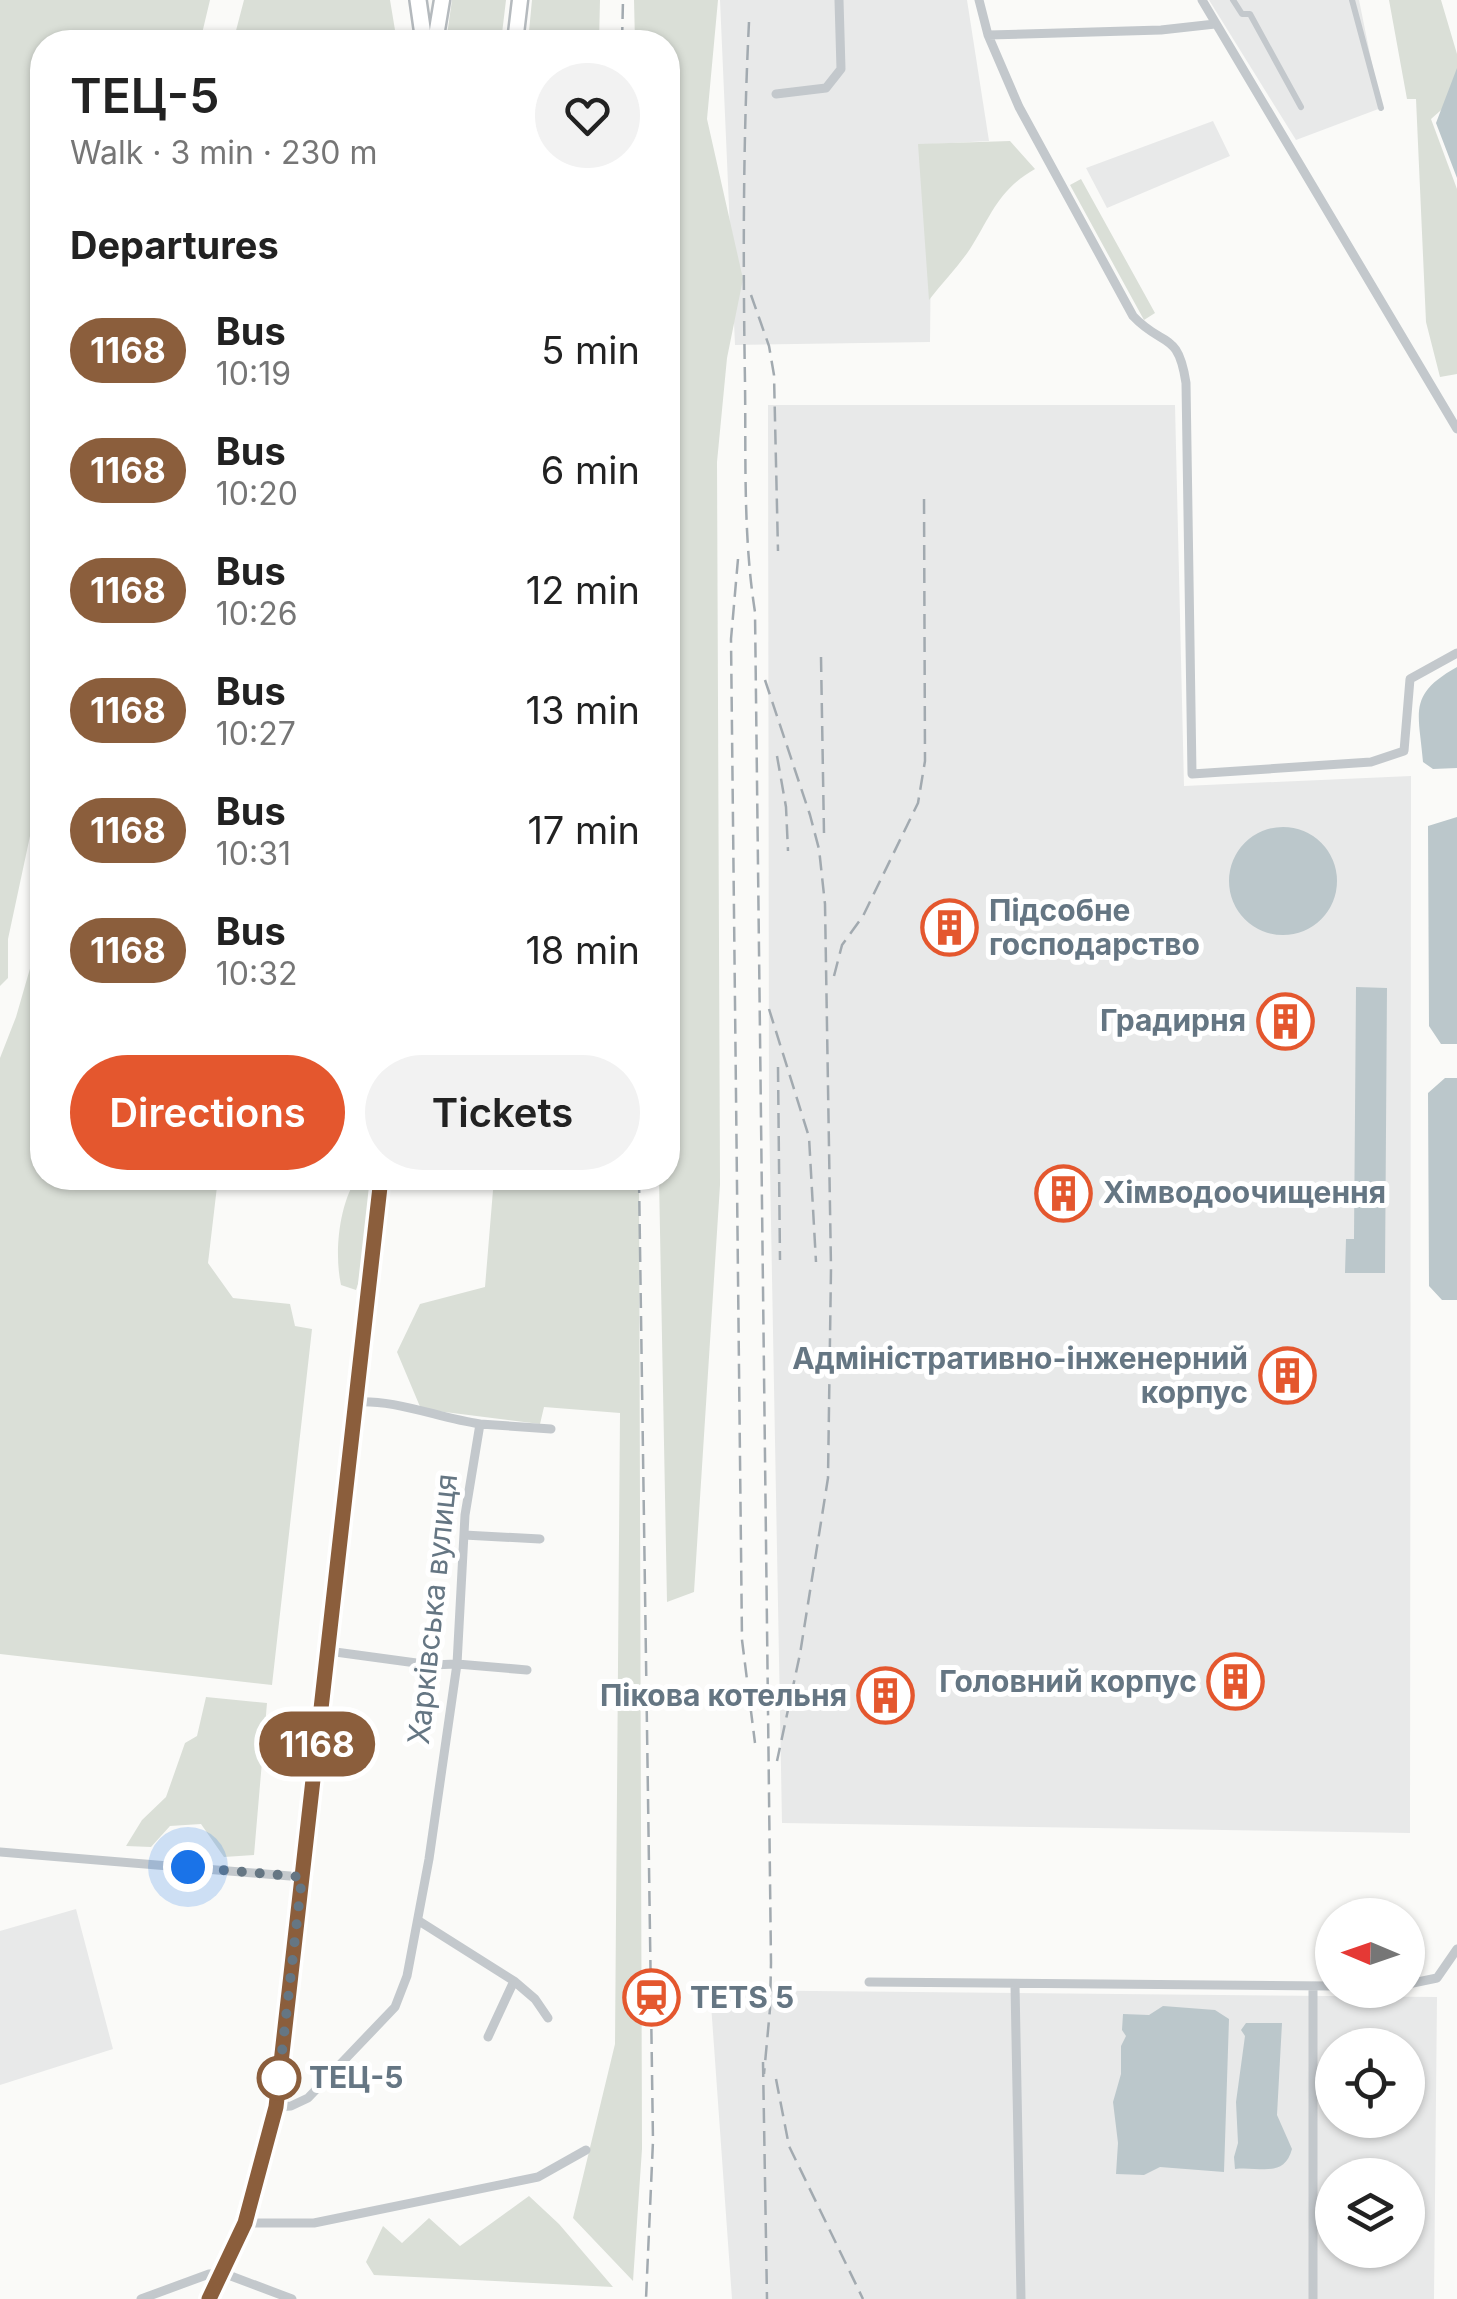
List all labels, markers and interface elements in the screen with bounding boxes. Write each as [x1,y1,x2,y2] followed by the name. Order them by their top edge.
[535,63,640,168] button: heart
[70,66,219,125] text: ТЕЦ-5
[70,133,378,172] text: Walk · 3 min · 230 m
[70,222,279,268] text: Departures
[216,308,286,354] text: Bus
[541,327,640,373] text: 5 min
[90,329,166,371] text: 1168
[216,354,291,393] text: 10:19
[216,428,286,474] text: Bus
[541,447,640,493] text: 6 min
[90,449,166,491] text: 1168
[216,474,298,513] text: 10:20
[216,548,286,594] text: Bus
[526,567,640,613] text: 12 min
[90,569,166,611] text: 1168
[216,594,297,633] text: 10:26
[216,668,286,714] text: Bus
[525,687,640,733] text: 13 min
[90,689,166,731] text: 1168
[216,714,296,753] text: 10:27
[216,788,286,834] text: Bus
[527,807,640,853] text: 17 min
[90,809,166,851] text: 1168
[216,834,291,873] text: 10:31
[989,892,1200,962] place label: Підсобне господарство
[920,898,980,958] building icon: Підсобне господарство
[216,908,286,954] text: Bus
[525,927,640,973] text: 18 min
[90,929,166,971] text: 1168
[216,954,297,993] text: 10:32
[1255,991,1315,1051] building icon: Градирня
[1100,1002,1246,1038] place label: Градирня
[70,1055,345,1170] button: Directions
[365,1055,640,1170] button: Tickets
[1034,1163,1094,1223] building icon: Хімводоочищення
[1103,1174,1386,1210] place label: Хімводоочищення
[792,1340,1248,1410] place label: Адміністративно-інженерний корпус
[1257,1346,1317,1406] building icon: Адміністративно-інженерний корпус
[400,1472,464,1746] street label: Харківська вулиця
[1206,1652,1266,1712] building icon: Головний корпус
[939,1663,1197,1699] place label: Головний корпус
[856,1666,916,1726] building icon: Пікова котельня
[600,1677,847,1713] place label: Пікова котельня
[247,1712,387,1776] line badge: 1168
[279,1723,355,1765] text: 1168
[163,1842,213,1892] your location
[1315,1898,1425,2008] north arrow
[1315,1898,1425,2268] map controls
[621,1968,681,2028] station icon: TETS 5
[690,1979,794,2015] place label: TETS 5
[1315,2028,1425,2138] button: locate
[258,2057,300,2099] marker: ТЕЦ-5
[309,2059,403,2095] place label: ТЕЦ-5
[1315,2158,1425,2268] button: layers

